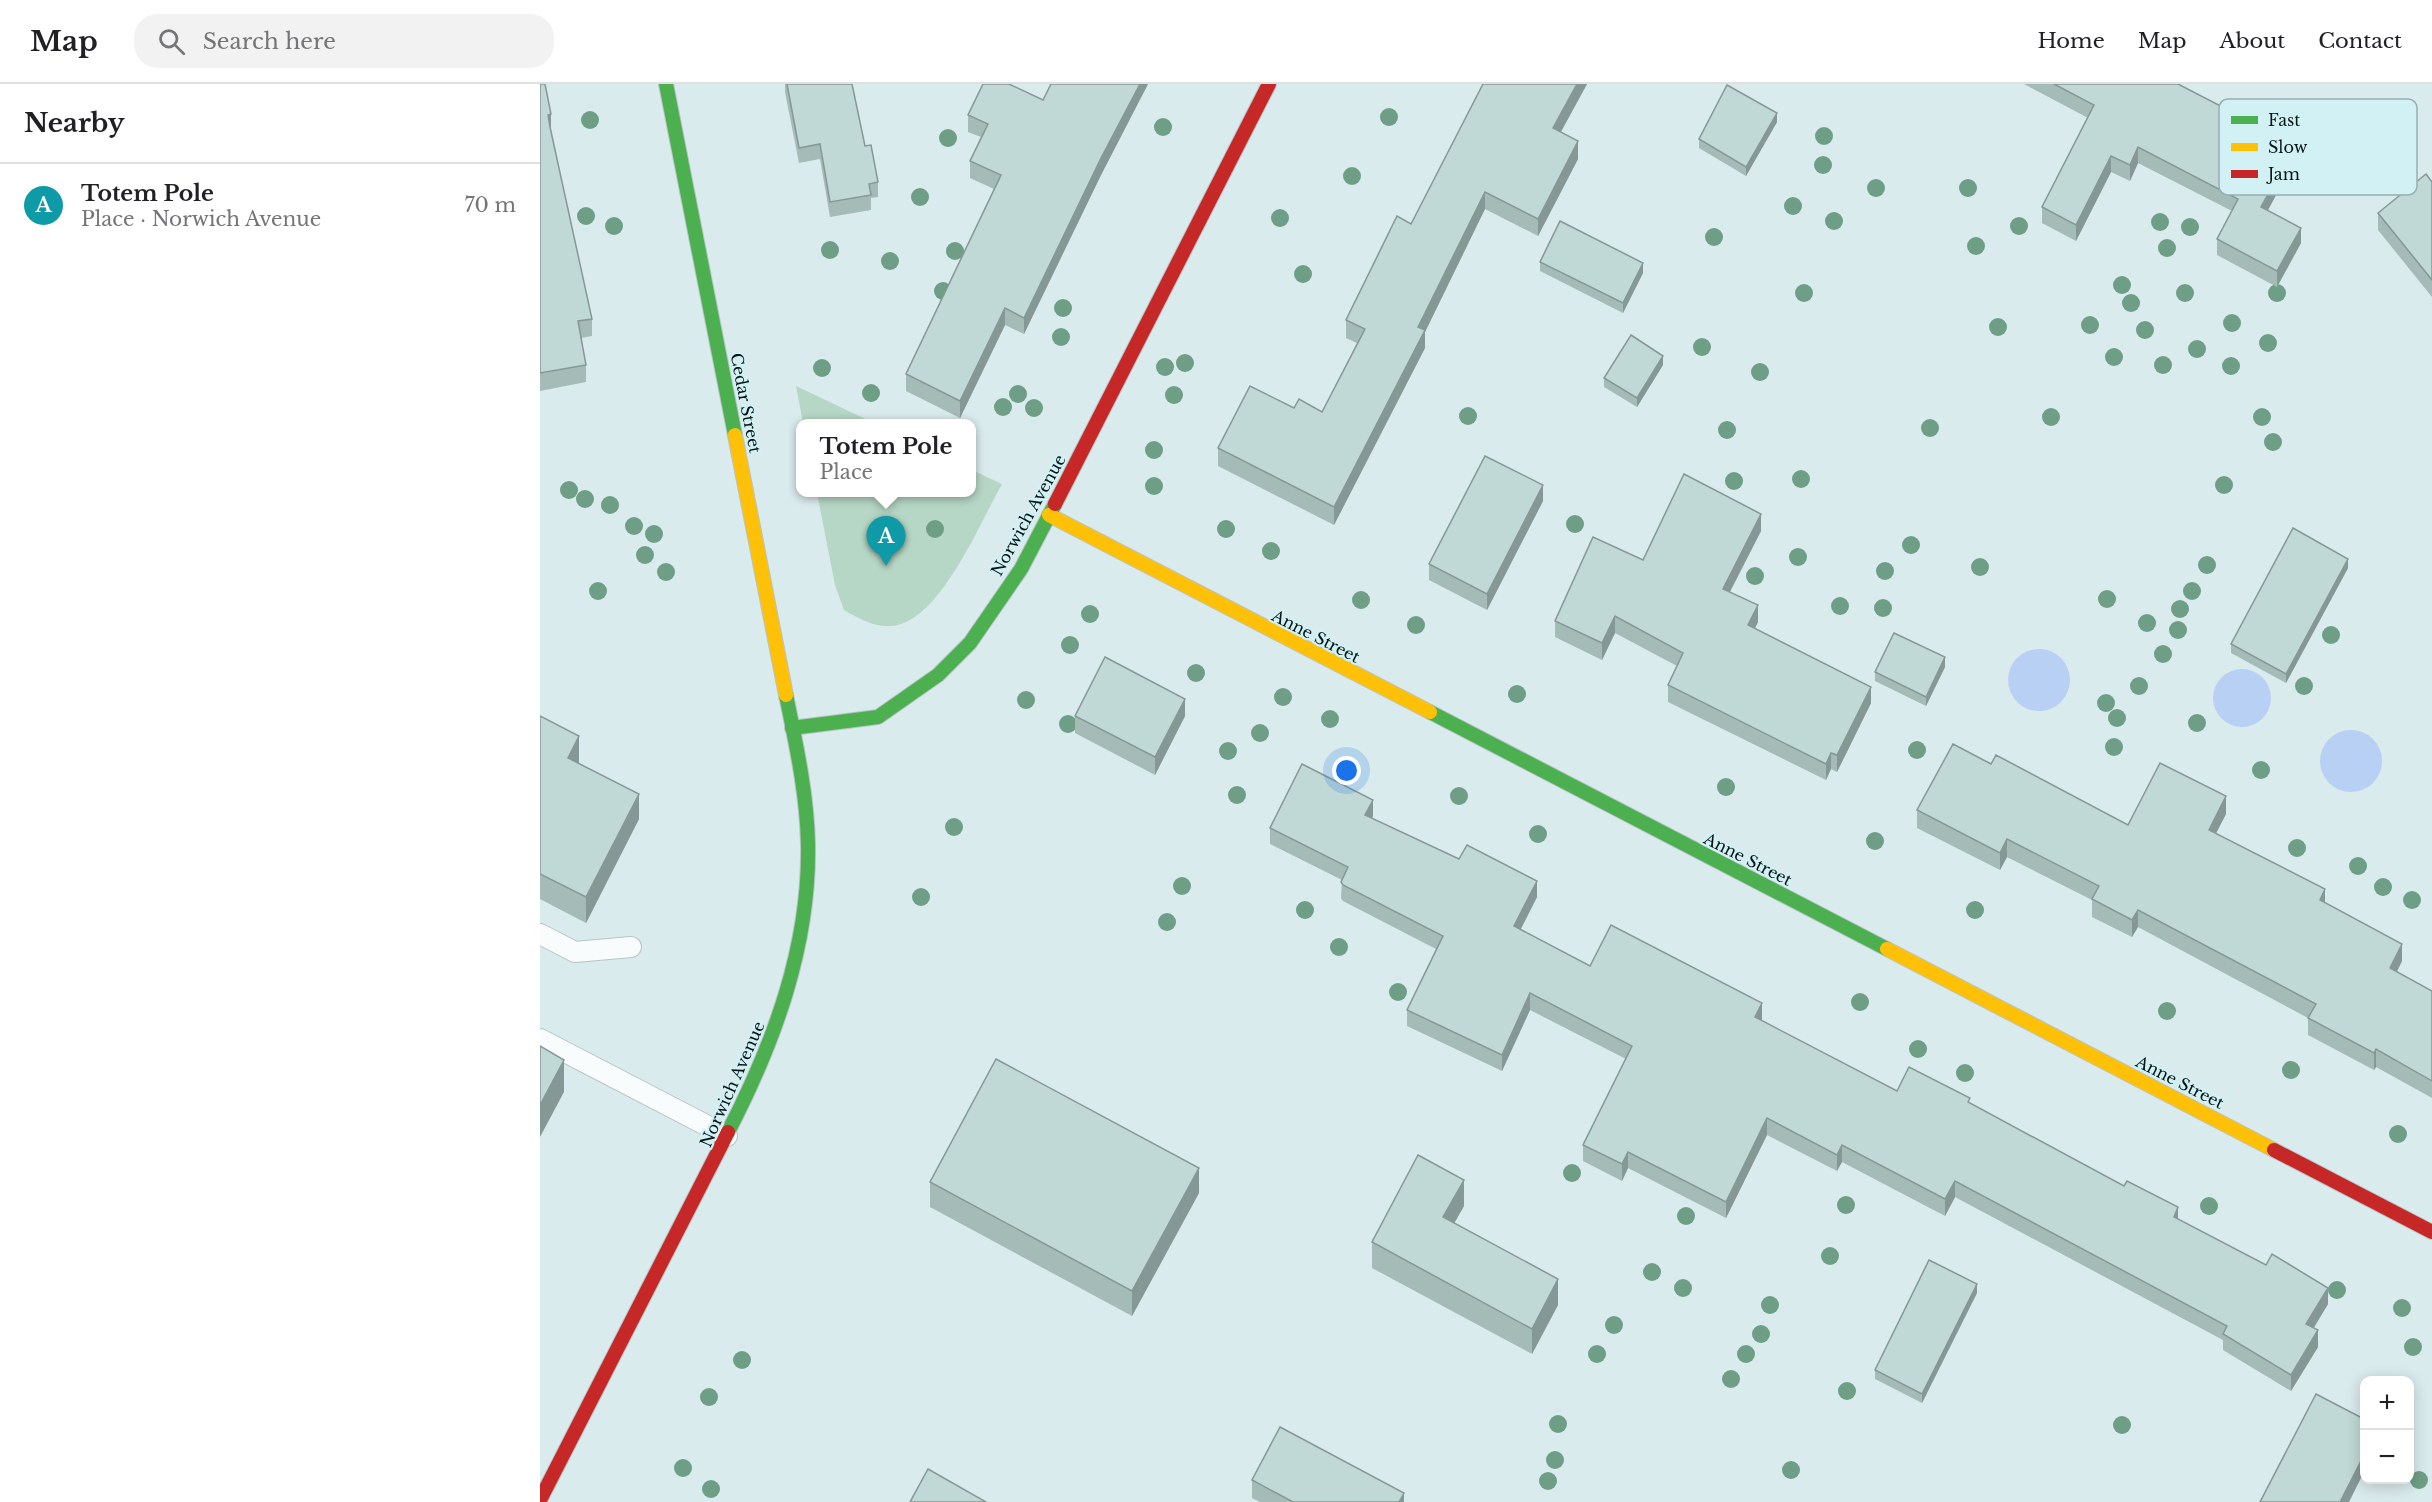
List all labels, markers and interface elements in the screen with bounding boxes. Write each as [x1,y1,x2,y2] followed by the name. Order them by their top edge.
[134,14,554,68] search box
[30,24,98,59] text: Map
[155,25,188,58] icon: search
[203,28,336,55] text: Search here
[2038,28,2105,54] text: Home
[2138,28,2186,54] text: Map
[2219,28,2285,54] text: About
[2318,28,2402,54] text: Contact
[2219,99,2417,195] legend
[24,107,125,139] text: Nearby
[2268,110,2300,130] text: Fast
[2268,137,2308,157] text: Slow
[2266,164,2300,184] text: Jam
[81,180,214,207] text: Totem Pole
[35,193,52,217] text: A
[464,193,516,217] text: 70 m
[81,207,321,231] text: Place · Norwich Avenue
[726,351,766,455] street label: Cedar Street
[796,419,976,497] popup
[820,433,952,460] text: Totem Pole
[986,451,1070,579] street label: Norwich Avenue
[820,460,873,484] text: Place
[866,516,906,566] pin: A
[1268,605,1363,667] street label: Anne Street
[1332,756,1361,785] your location
[1700,828,1795,890] street label: Anne Street
[695,1018,769,1150] street label: Norwich Avenue
[2132,1051,2227,1113] street label: Anne Street
[2360,1376,2414,1484] map controls
[2360,1376,2414,1430] button: +
[2360,1430,2414,1484] button: −

